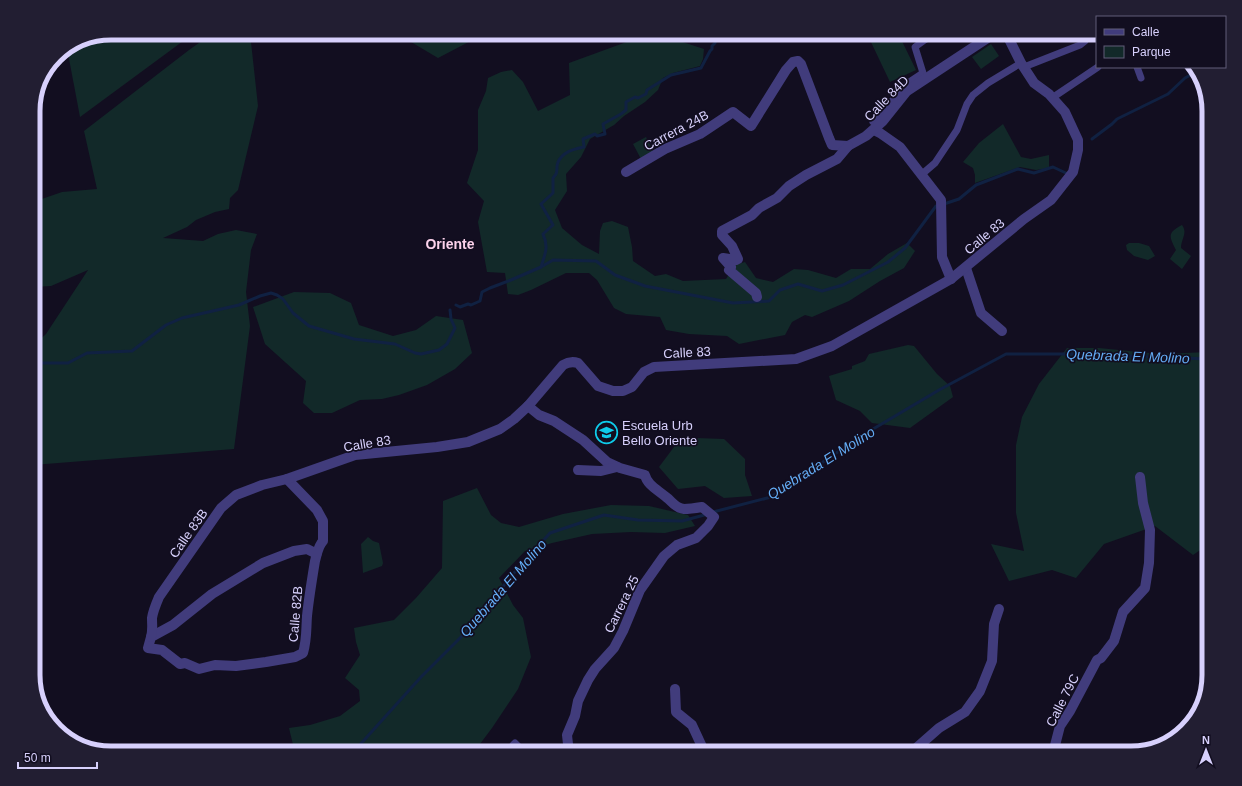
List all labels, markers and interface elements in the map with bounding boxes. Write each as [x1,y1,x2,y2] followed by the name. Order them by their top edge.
[1096,16,1226,68] legend
[1132,25,1160,39] text: Calle
[1132,45,1171,59] text: Parque
[861,73,912,124] street label: Calle 84D
[641,107,711,154] street label: Carrera 24B
[961,215,1007,257] street label: Calle 83
[425,236,475,252] district label: Oriente
[663,344,711,361] street label: Calle 83
[1066,346,1190,366] water label: Quebrada El Molino
[622,418,697,448] place label: Escuela Urb Bello Oriente
[594,419,620,445] school or university icon: Escuela Urb Bello Oriente
[764,423,878,503] water label: Quebrada El Molino
[342,432,392,455] street label: Calle 83
[166,506,211,561] street label: Calle 83B
[456,536,550,640] water label: Quebrada El Molino
[601,573,642,635] street label: Carrera 25
[286,585,305,643] street label: Calle 82B
[1043,671,1082,729] street label: Calle 79C
[1186,730,1226,770] north arrow
[1202,734,1210,746] text: N
[18,744,97,770] scale bar
[24,751,51,765] text: 50 m

